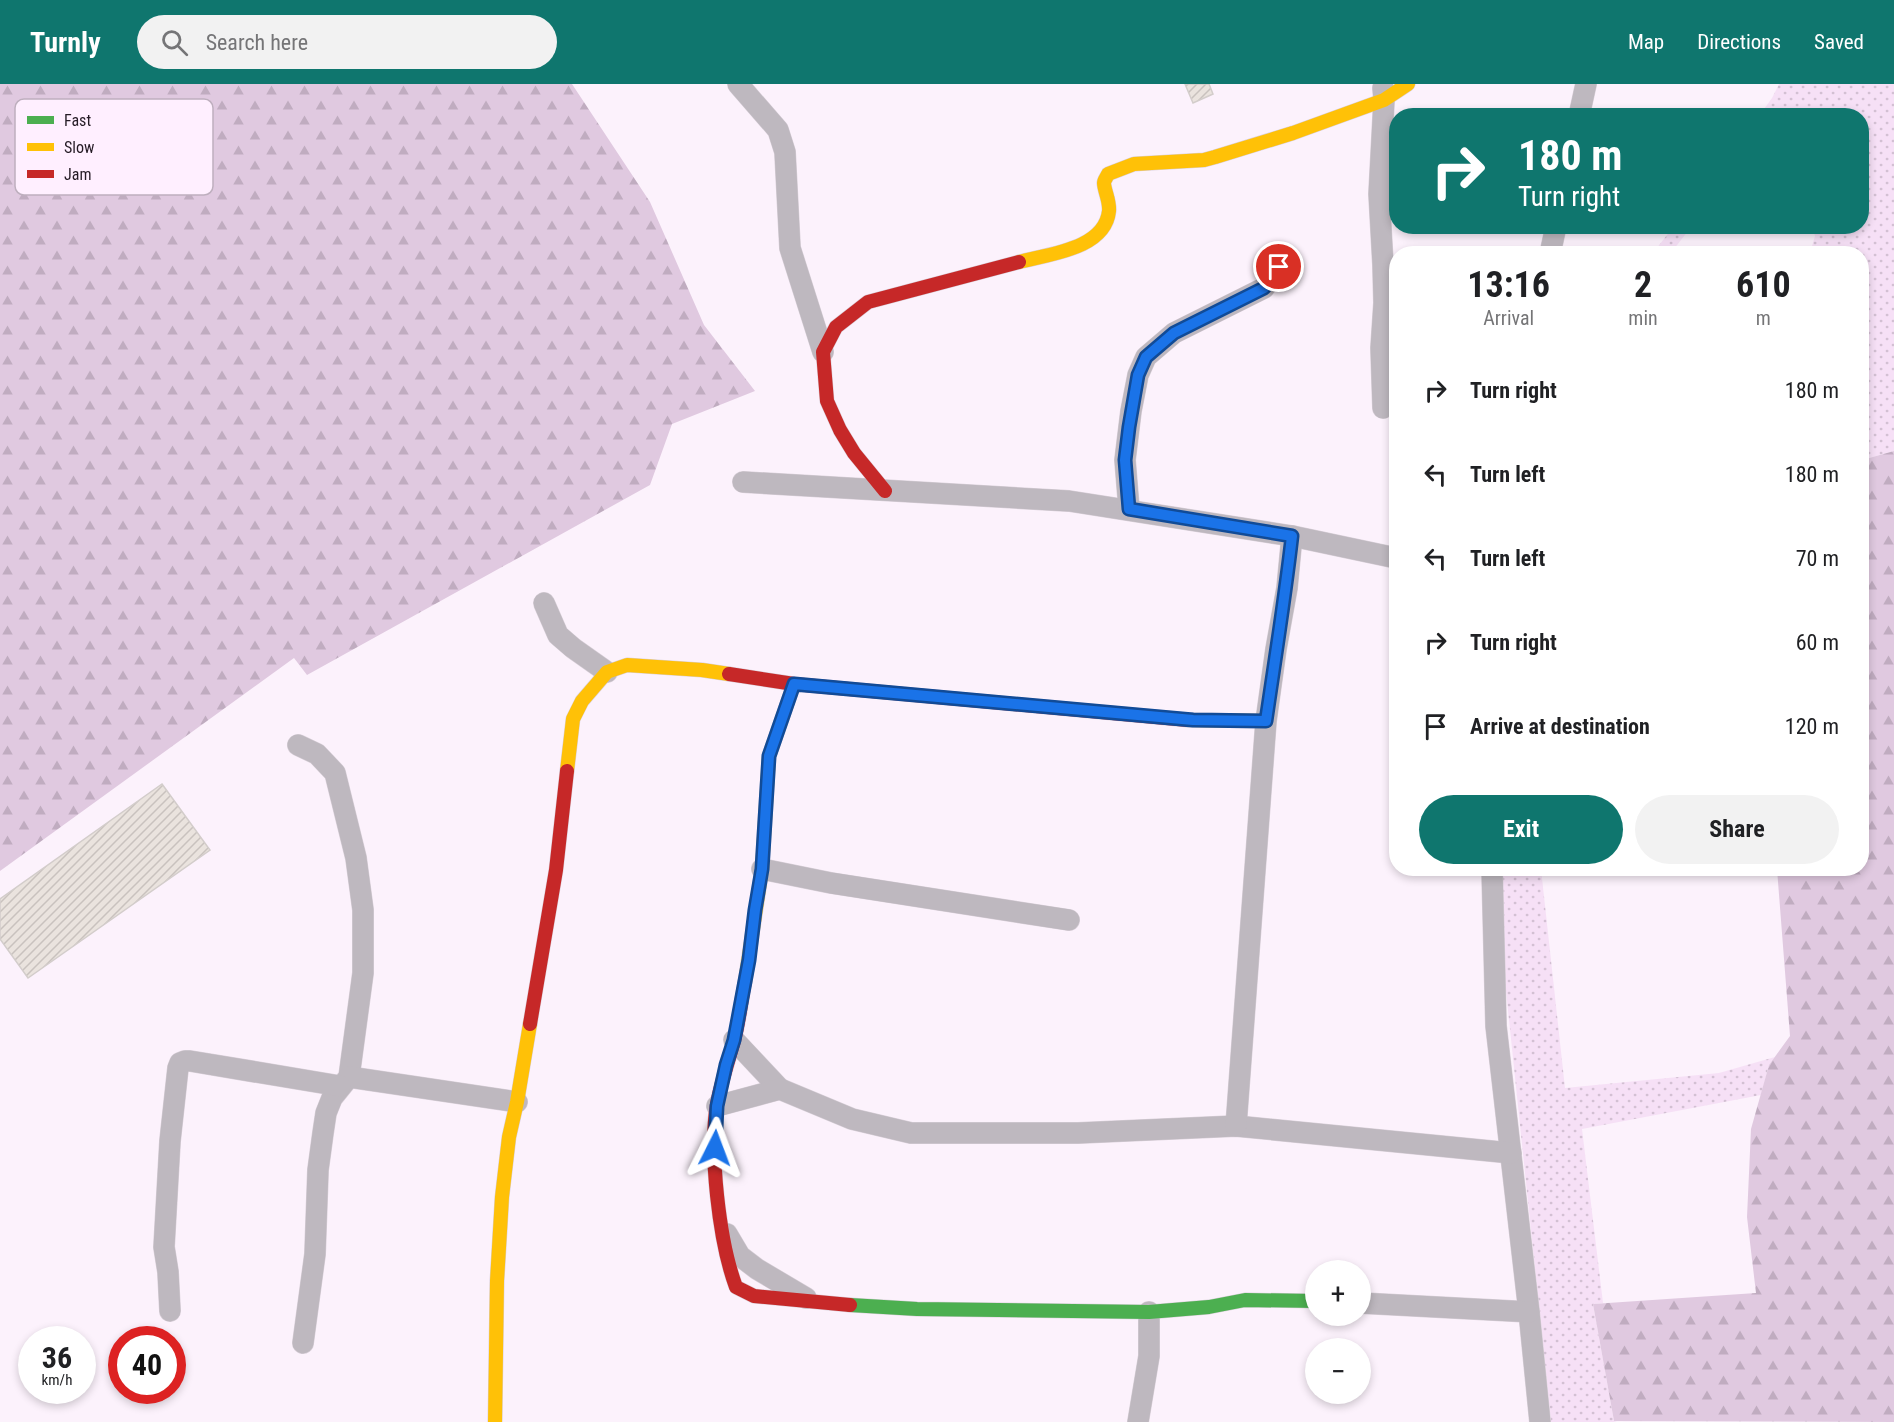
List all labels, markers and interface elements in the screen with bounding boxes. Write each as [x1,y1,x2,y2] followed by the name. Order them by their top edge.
[137,15,557,69] search box
[30,26,101,59] text: Turnly
[158,26,191,59] icon: search
[206,30,308,55] text: Search here
[1628,30,1664,54] text: Map
[1697,30,1781,54] text: Directions
[1814,30,1864,54] text: Saved
[15,99,213,195] legend
[64,111,91,130] text: Fast
[1518,131,1623,180] text: 180 m
[1419,132,1497,210] icon: right
[64,138,94,157] text: Slow
[64,165,91,184] text: Jam
[1518,181,1620,213] text: Turn right
[1253,241,1304,292] pin
[1262,250,1295,283] icon: arrive
[1467,264,1550,306] text: 13:16
[1634,264,1652,306] text: 2
[1736,264,1791,306] text: 610
[1483,306,1534,330] text: Arrival
[1628,306,1658,330] text: min
[1756,306,1771,330] text: m
[1419,374,1452,407] icon: right
[1470,378,1557,403] text: Turn right
[1785,378,1839,403] text: 180 m
[1419,458,1452,491] icon: left
[1470,462,1545,487] text: Turn left
[1785,462,1839,487] text: 180 m
[1419,542,1452,575] icon: left
[1470,546,1545,571] text: Turn left
[1796,546,1839,571] text: 70 m
[1419,626,1452,659] icon: right
[1470,630,1557,655] text: Turn right
[1796,630,1839,655] text: 60 m
[1419,710,1452,743] icon: arrive
[1470,714,1650,739] text: Arrive at destination
[1785,714,1839,739] text: 120 m
[1419,795,1623,864] button: Exit
[1635,795,1839,864] button: Share
[683,1116,747,1180] position arrow
[1305,1260,1371,1404] map controls
[1305,1260,1371,1326] button: +
[108,1326,186,1404] speed limit sign: 40
[1305,1338,1371,1404] button: −
[42,1340,72,1375] text: 36
[42,1371,72,1389] text: km/h

